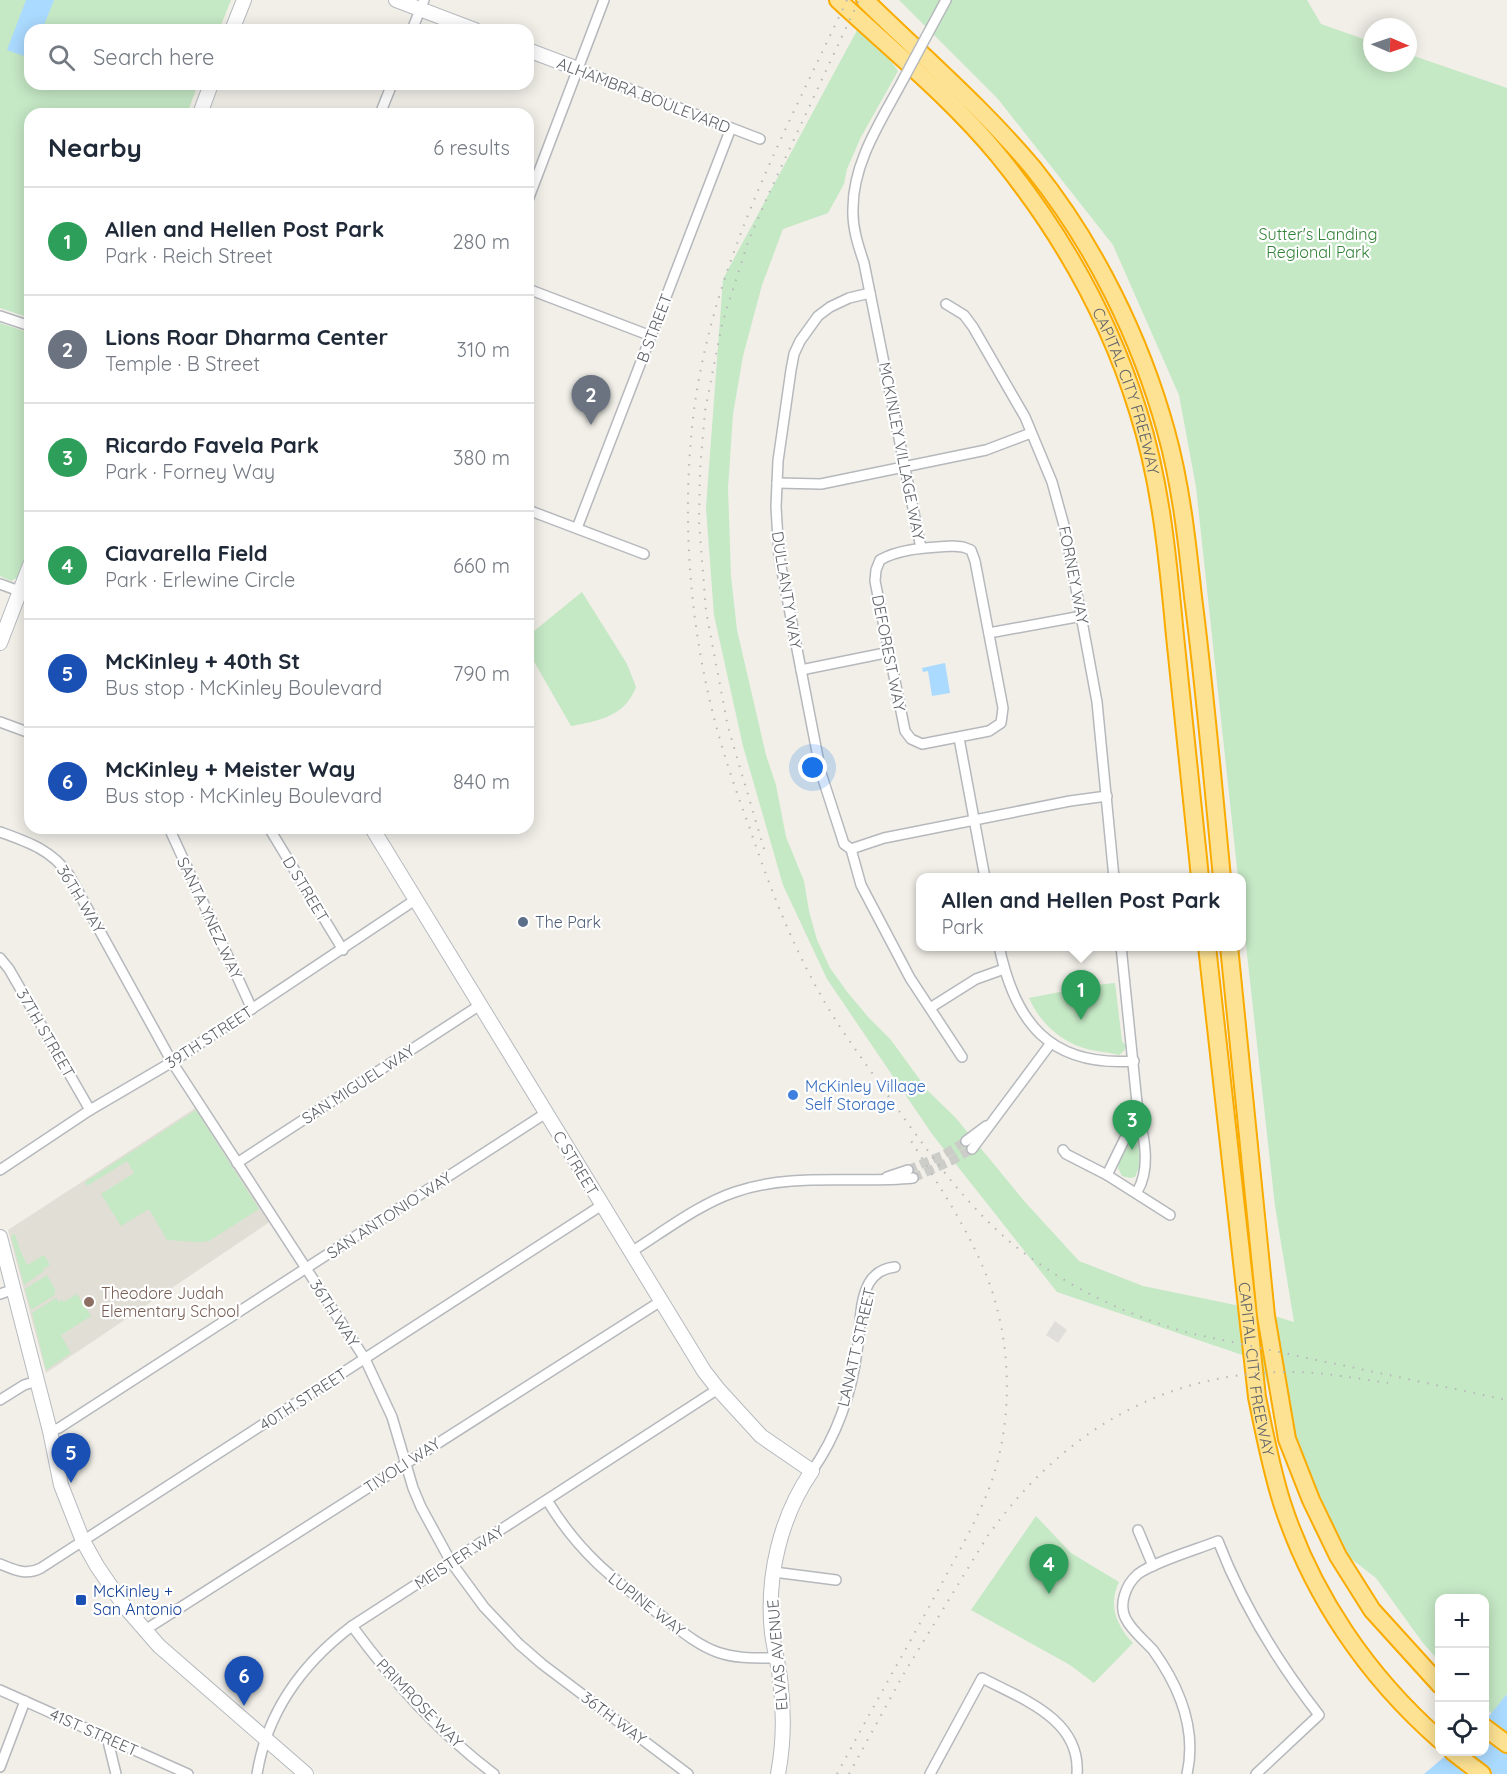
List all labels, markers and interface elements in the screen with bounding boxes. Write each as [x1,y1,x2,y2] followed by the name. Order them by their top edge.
[1363,18,1417,72] north arrow
[24,24,534,90] search box
[45,41,78,74] icon: search
[93,43,214,71] text: Search here
[554,53,734,137] street label: ALHAMBRA BOULEVARD
[48,131,142,164] text: Nearby
[433,135,510,160] text: 6 results
[105,215,384,243] text: Allen and Hellen Post Park
[1259,224,1377,262] park label: Sutter's Landing Regional Park
[64,229,71,254] text: 1
[453,229,510,254] text: 280 m
[105,243,273,268] text: Park · Reich Street
[632,291,676,365] street label: B STREET
[1088,304,1164,476] street label: CAPITAL CITY FREEWAY
[105,323,388,351] text: Lions Roar Dharma Center
[62,337,73,362] text: 2
[457,337,510,362] text: 310 m
[105,351,260,376] text: Temple · B Street
[875,360,929,542] street label: MCKINLEY VILLAGE WAY
[572,376,610,425] pin: 2
[105,431,319,459] text: Ricardo Favela Park
[62,445,73,470] text: 3
[453,445,510,470] text: 380 m
[105,459,275,484] text: Park · Forney Way
[1055,524,1093,626] street label: FORNEY WAY
[768,530,806,650] street label: DULLANTY WAY
[105,539,268,567] text: Ciavarella Field
[62,553,73,578] text: 4
[453,553,510,578] text: 660 m
[105,567,295,592] text: Park · Erlewine Circle
[868,593,910,713] street label: DEFOREST WAY
[105,647,300,675] text: McKinley + 40th St
[62,661,73,686] text: 5
[453,661,510,686] text: 790 m
[105,675,382,700] text: Bus stop · McKinley Boulevard
[798,753,827,782] your location
[105,755,355,783] text: McKinley + Meister Way
[62,769,73,794] text: 6
[453,769,510,794] text: 840 m
[105,783,382,808] text: Bus stop · McKinley Boulevard
[279,853,334,926] street label: D STREET
[173,854,247,982] street label: SANTA YNEZ WAY
[53,861,109,937] street label: 36TH WAY
[916,873,1246,951] popup
[941,886,1221,914] text: Allen and Hellen Post Park
[535,912,601,932] place label: The Park
[941,914,984,939] text: Park
[516,915,530,929] marker: The Park
[1062,970,1100,1020] pin: 1
[12,985,80,1081] street label: 37TH STREET
[162,1001,257,1073] street label: 39TH STREET
[298,1040,418,1128] street label: SAN MIGUEL WAY
[805,1076,926,1114] place label: McKinley Village Self Storage
[786,1088,800,1102] marker: McKinley Village Self Storage
[1112,1100,1152,1150] pin: 3
[549,1127,603,1199] street label: C STREET
[323,1167,455,1263] street label: SAN ANTONIO WAY
[306,1276,364,1350] street label: 36TH WAY
[1234,1281,1279,1458] street label: CAPITAL CITY FREEWAY
[101,1283,240,1321] place label: Theodore Judah Elementary School
[833,1285,879,1408] street label: LANATT STREET
[82,1295,96,1309] marker: Theodore Judah Elementary School
[255,1363,351,1435] street label: 40TH STREET
[360,1433,444,1497] street label: TIVOLI WAY
[52,1434,90,1483] pin: 5
[410,1521,508,1593] street label: MEISTER WAY
[1030,1544,1068,1594] pin: 4
[605,1568,689,1640] street label: LUPINE WAY
[93,1581,182,1619] place label: McKinley + San Antonio
[74,1593,88,1607] marker: McKinley + San Antonio
[1435,1594,1489,1756] map controls
[1435,1594,1489,1648] button: +
[762,1599,792,1711] street label: ELVAS AVENUE
[1435,1648,1489,1702] button: −
[372,1654,468,1752] street label: PRIMROSE WAY
[224,1656,264,1706] pin: 6
[578,1687,651,1749] street label: 36TH WAY
[1435,1702,1489,1756] button: locate
[47,1704,142,1760] street label: 41ST STREET

